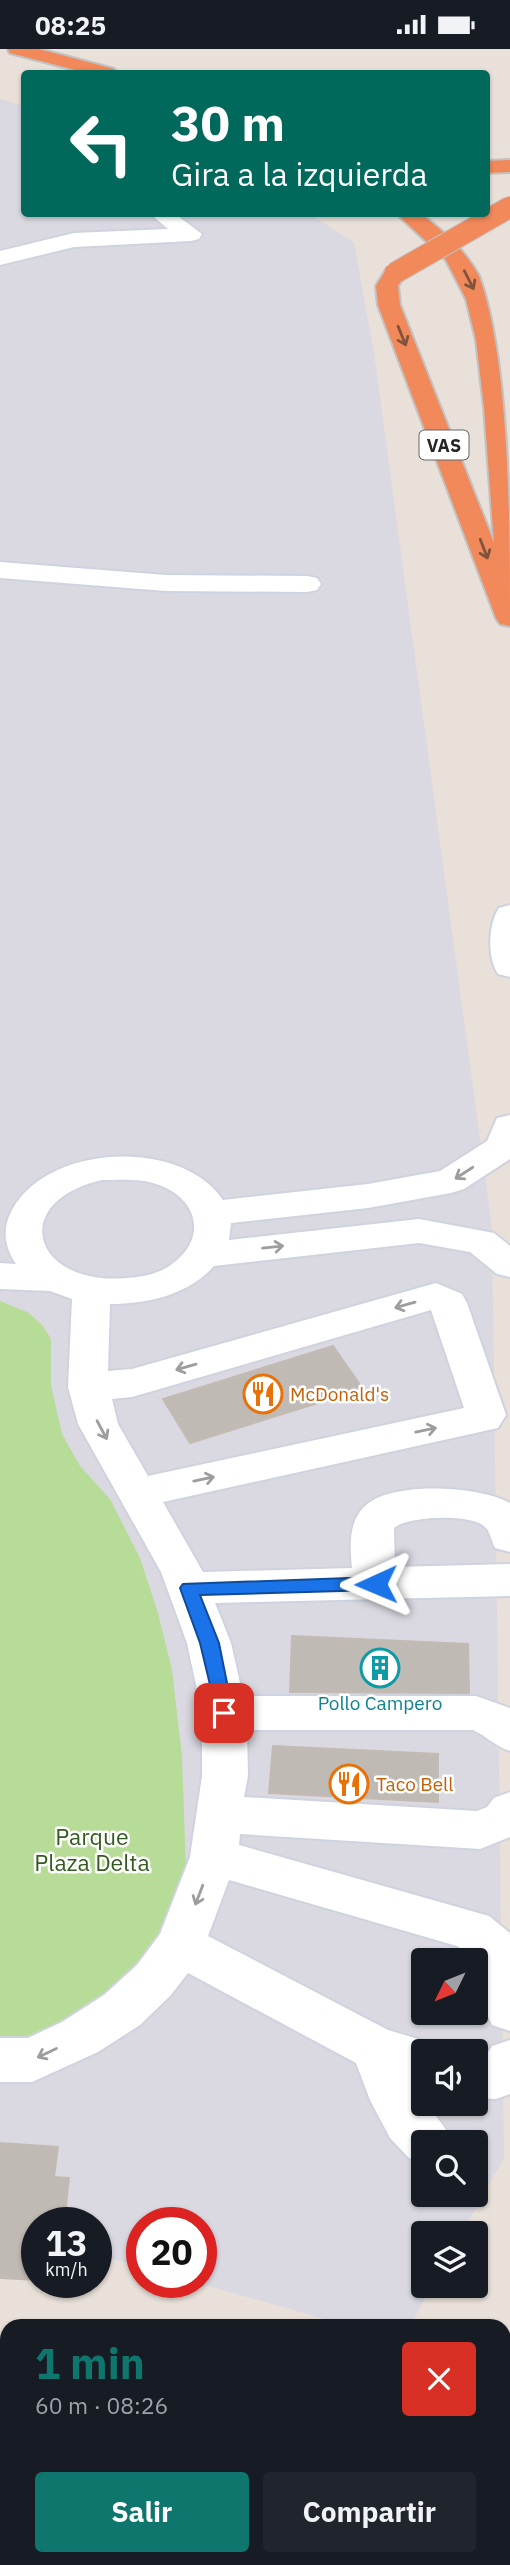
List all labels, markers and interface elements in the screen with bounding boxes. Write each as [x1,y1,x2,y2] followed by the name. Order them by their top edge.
[35,8,106,42] text: 08:25
[171,91,285,154] text: 30 m
[56,98,147,189] icon: left
[171,153,428,195] text: Gira a la izquierda
[463,269,477,290] one-way arrow
[396,325,409,347] one-way arrow
[420,431,468,459] road number: VAS
[478,537,491,559] one-way arrow
[455,1166,475,1180] one-way arrow
[262,1240,284,1253] one-way arrow
[394,1300,416,1313] one-way arrow
[175,1362,197,1375] one-way arrow
[242,1373,284,1415] restaurant icon: McDonald's
[290,1382,389,1406] place label: McDonald's
[96,1419,110,1440] one-way arrow
[414,1423,437,1437] one-way arrow
[192,1471,215,1485] one-way arrow
[339,1547,413,1621] position arrow
[359,1647,401,1689] building icon: Pollo Campero
[194,1683,254,1743] pin
[318,1691,442,1715] place label: Pollo Campero
[205,1694,243,1732] icon: arrive
[328,1763,370,1805] restaurant icon: Taco Bell
[376,1772,453,1796] place label: Taco Bell
[34,1821,150,1877] park label: Parque Plaza Delta
[192,1884,204,1906] one-way arrow
[411,1948,488,2025] north arrow
[411,1948,488,2298] map controls
[411,2039,488,2116] button: sound
[37,2047,58,2061] one-way arrow
[411,2130,488,2207] button: search
[126,2207,217,2298] speed limit sign: 20
[45,2220,88,2266] text: 13
[411,2221,488,2298] button: layers
[45,2258,88,2281] text: km/h
[35,2336,145,2391] text: 1 min
[402,2342,476,2416] button: close
[35,2390,168,2420] text: 60 m · 08:26
[35,2472,249,2552] button: Salir
[263,2472,476,2552] button: Compartir

